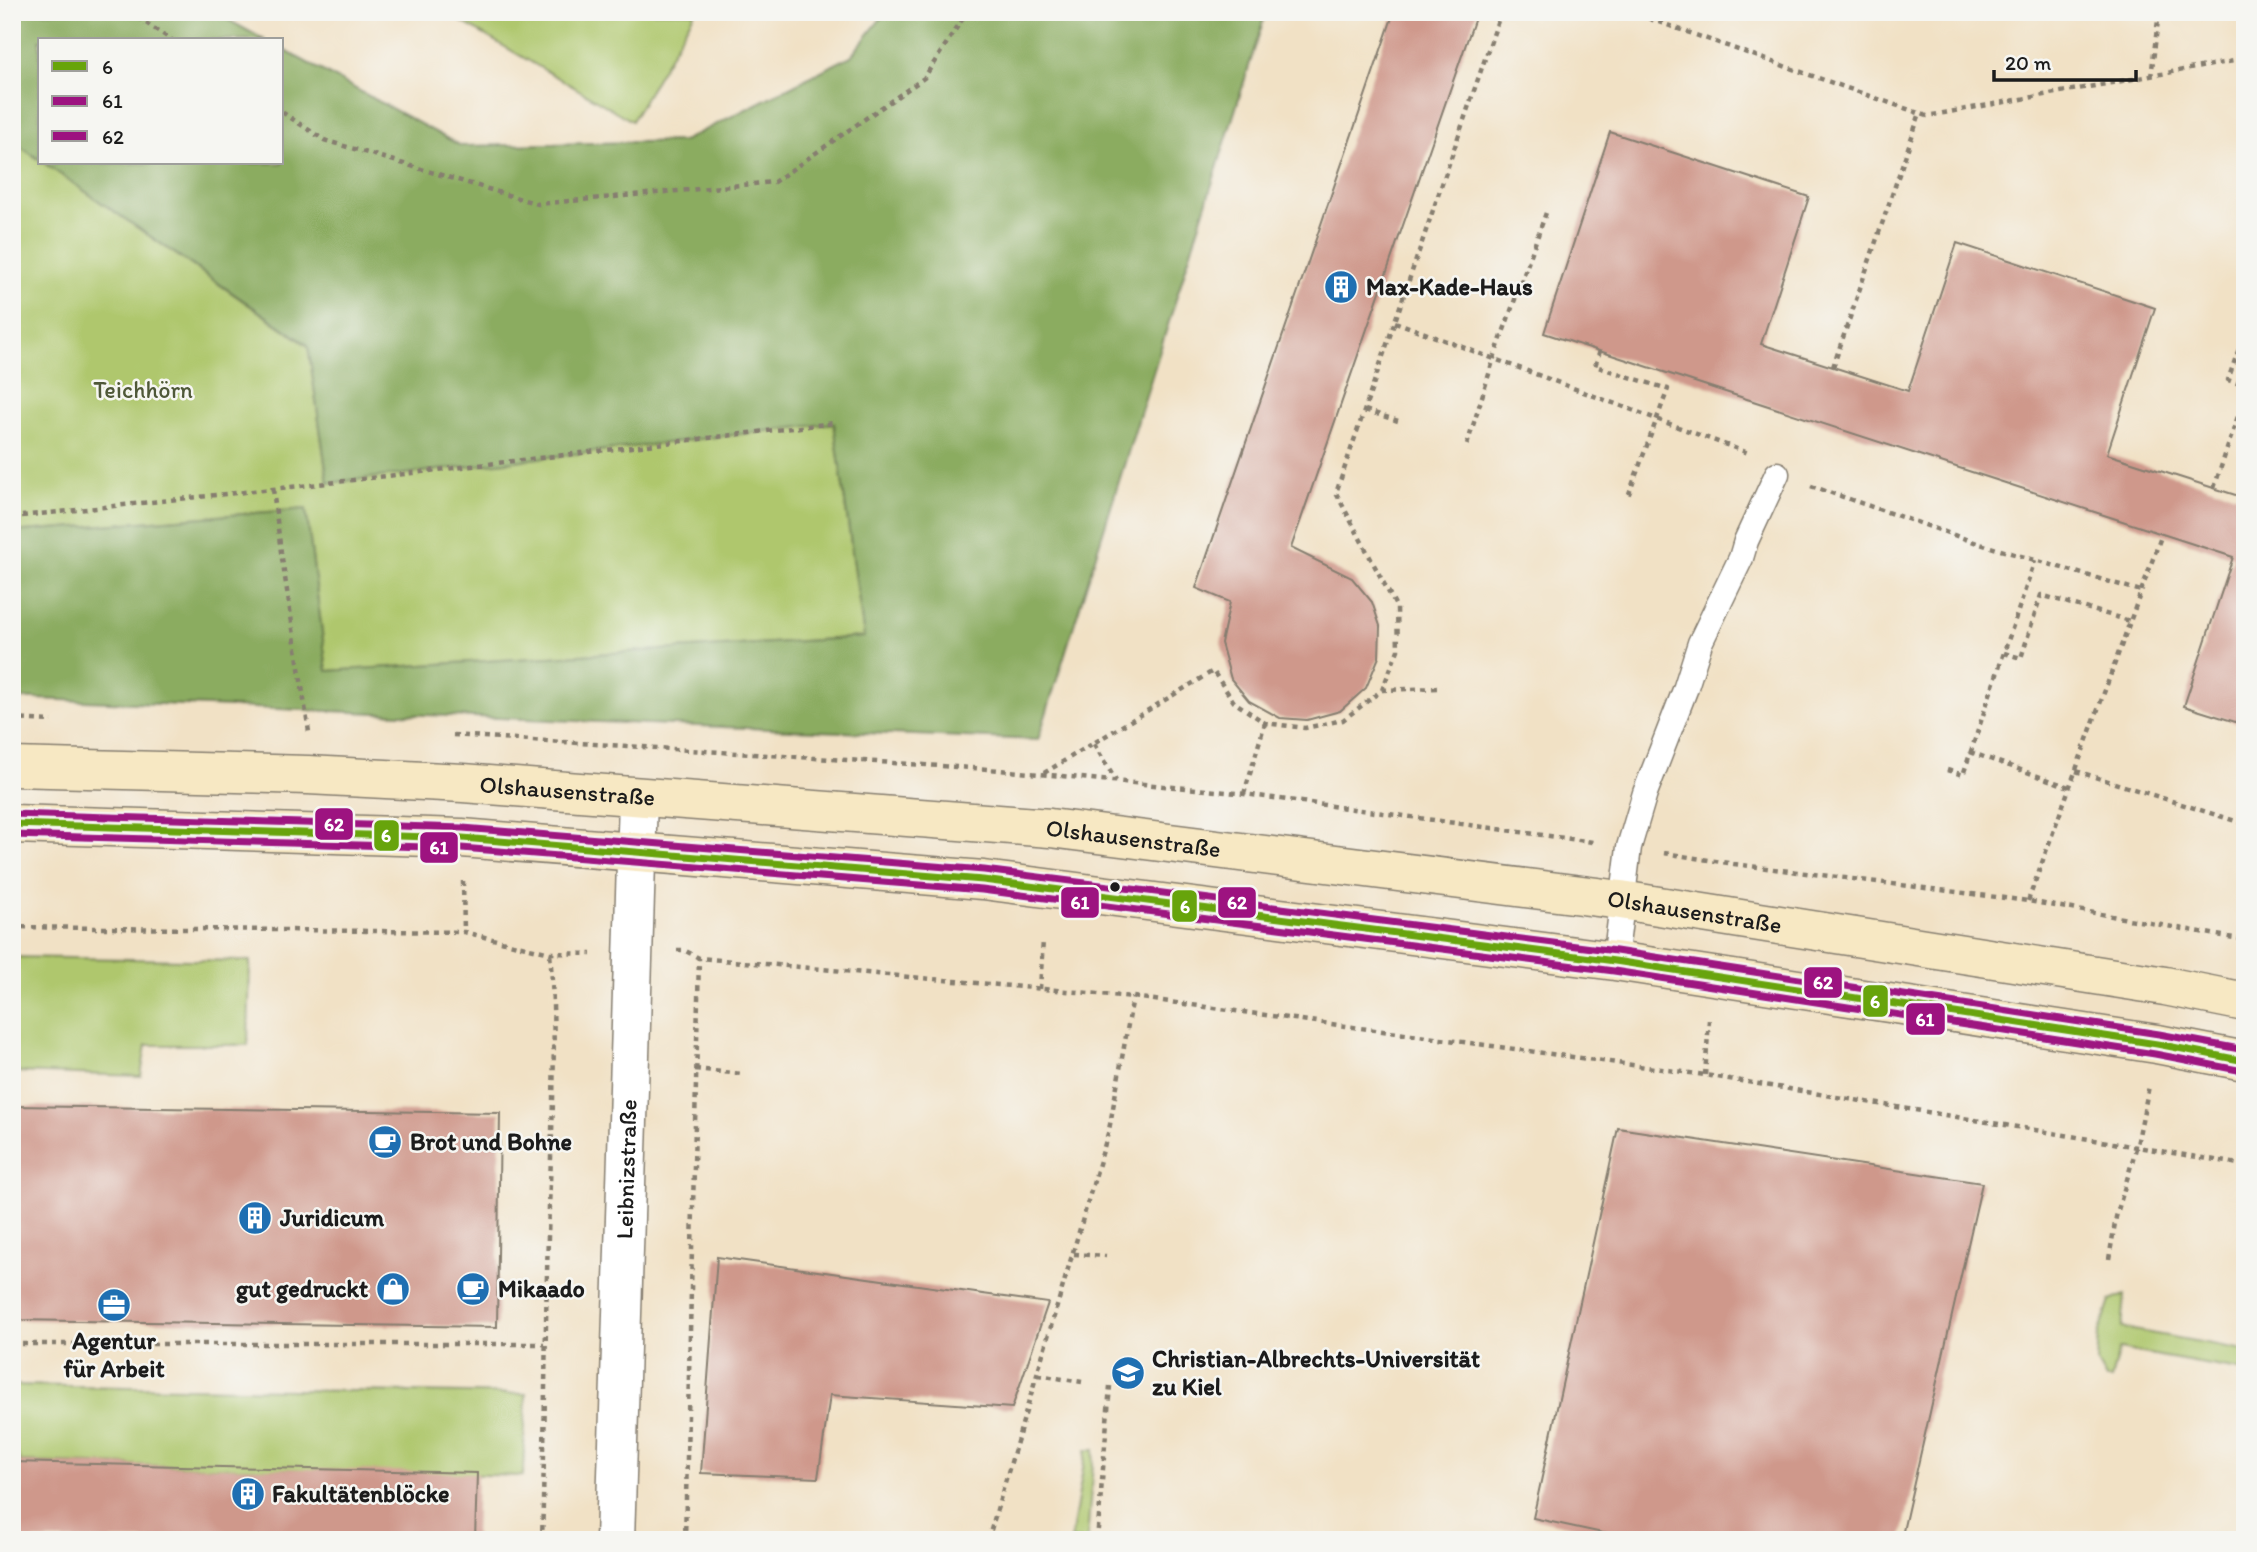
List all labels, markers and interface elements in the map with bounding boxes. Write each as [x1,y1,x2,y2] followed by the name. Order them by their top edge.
[38,38,284,164] legend
[1994,38,2136,82] scale bar
[2005,50,2052,75] text: 20 m
[102,54,113,79] text: 6
[102,88,123,113] text: 61
[102,124,124,149] text: 62
[1322,268,1360,306] building icon: Max-Kade-Haus
[1366,272,1533,301] place label: Max-Kade-Haus
[93,375,193,404] park label: Teichhörn
[479,769,656,812] street label: Olshausenstraße
[314,807,354,841] line badge: 62
[324,813,344,836] text: 62
[1044,813,1222,863] street label: Olshausenstraße
[373,819,400,852] line badge: 6
[381,824,391,847] text: 6
[419,831,459,864] line badge: 61
[430,836,449,859] text: 61
[1108,880,1122,894] unlabelled marker
[1606,883,1784,939] street label: Olshausenstraße
[1060,886,1100,919] line badge: 61
[1217,886,1257,919] line badge: 62
[1171,889,1198,923] line badge: 6
[1071,891,1090,914] text: 61
[1227,891,1247,914] text: 62
[1180,895,1190,918] text: 6
[1803,966,1843,999] line badge: 62
[1813,971,1833,994] text: 62
[1862,984,1889,1018] line badge: 6
[1870,990,1880,1013] text: 6
[1905,1002,1946,1036] line badge: 61
[1916,1008,1935,1031] text: 61
[609,1099,643,1240] street label: Leibnizstraße
[366,1123,404,1161] cafe icon: Brot und Bohne
[410,1127,572,1156] place label: Brot und Bohne
[236,1199,274,1237] building icon: Juridicum
[279,1203,385,1232] place label: Juridicum
[374,1270,412,1308] shop icon: gut gedruckt
[454,1270,492,1308] cafe icon: Mikaado
[236,1274,368,1304] place label: gut gedruckt
[498,1274,585,1303] place label: Mikaado
[95,1286,133,1324] office icon: Agentur für Arbeit
[64,1326,164,1383] place label: Agentur für Arbeit
[1152,1344,1480,1401] place label: Christian-Albrechts-Universität zu Kiel
[1109,1354,1147,1392] school or university icon: Christian-Albrechts-Universität zu Kiel
[229,1475,267,1513] building icon: Fakultätenblöcke
[272,1479,450,1508] place label: Fakultätenblöcke

